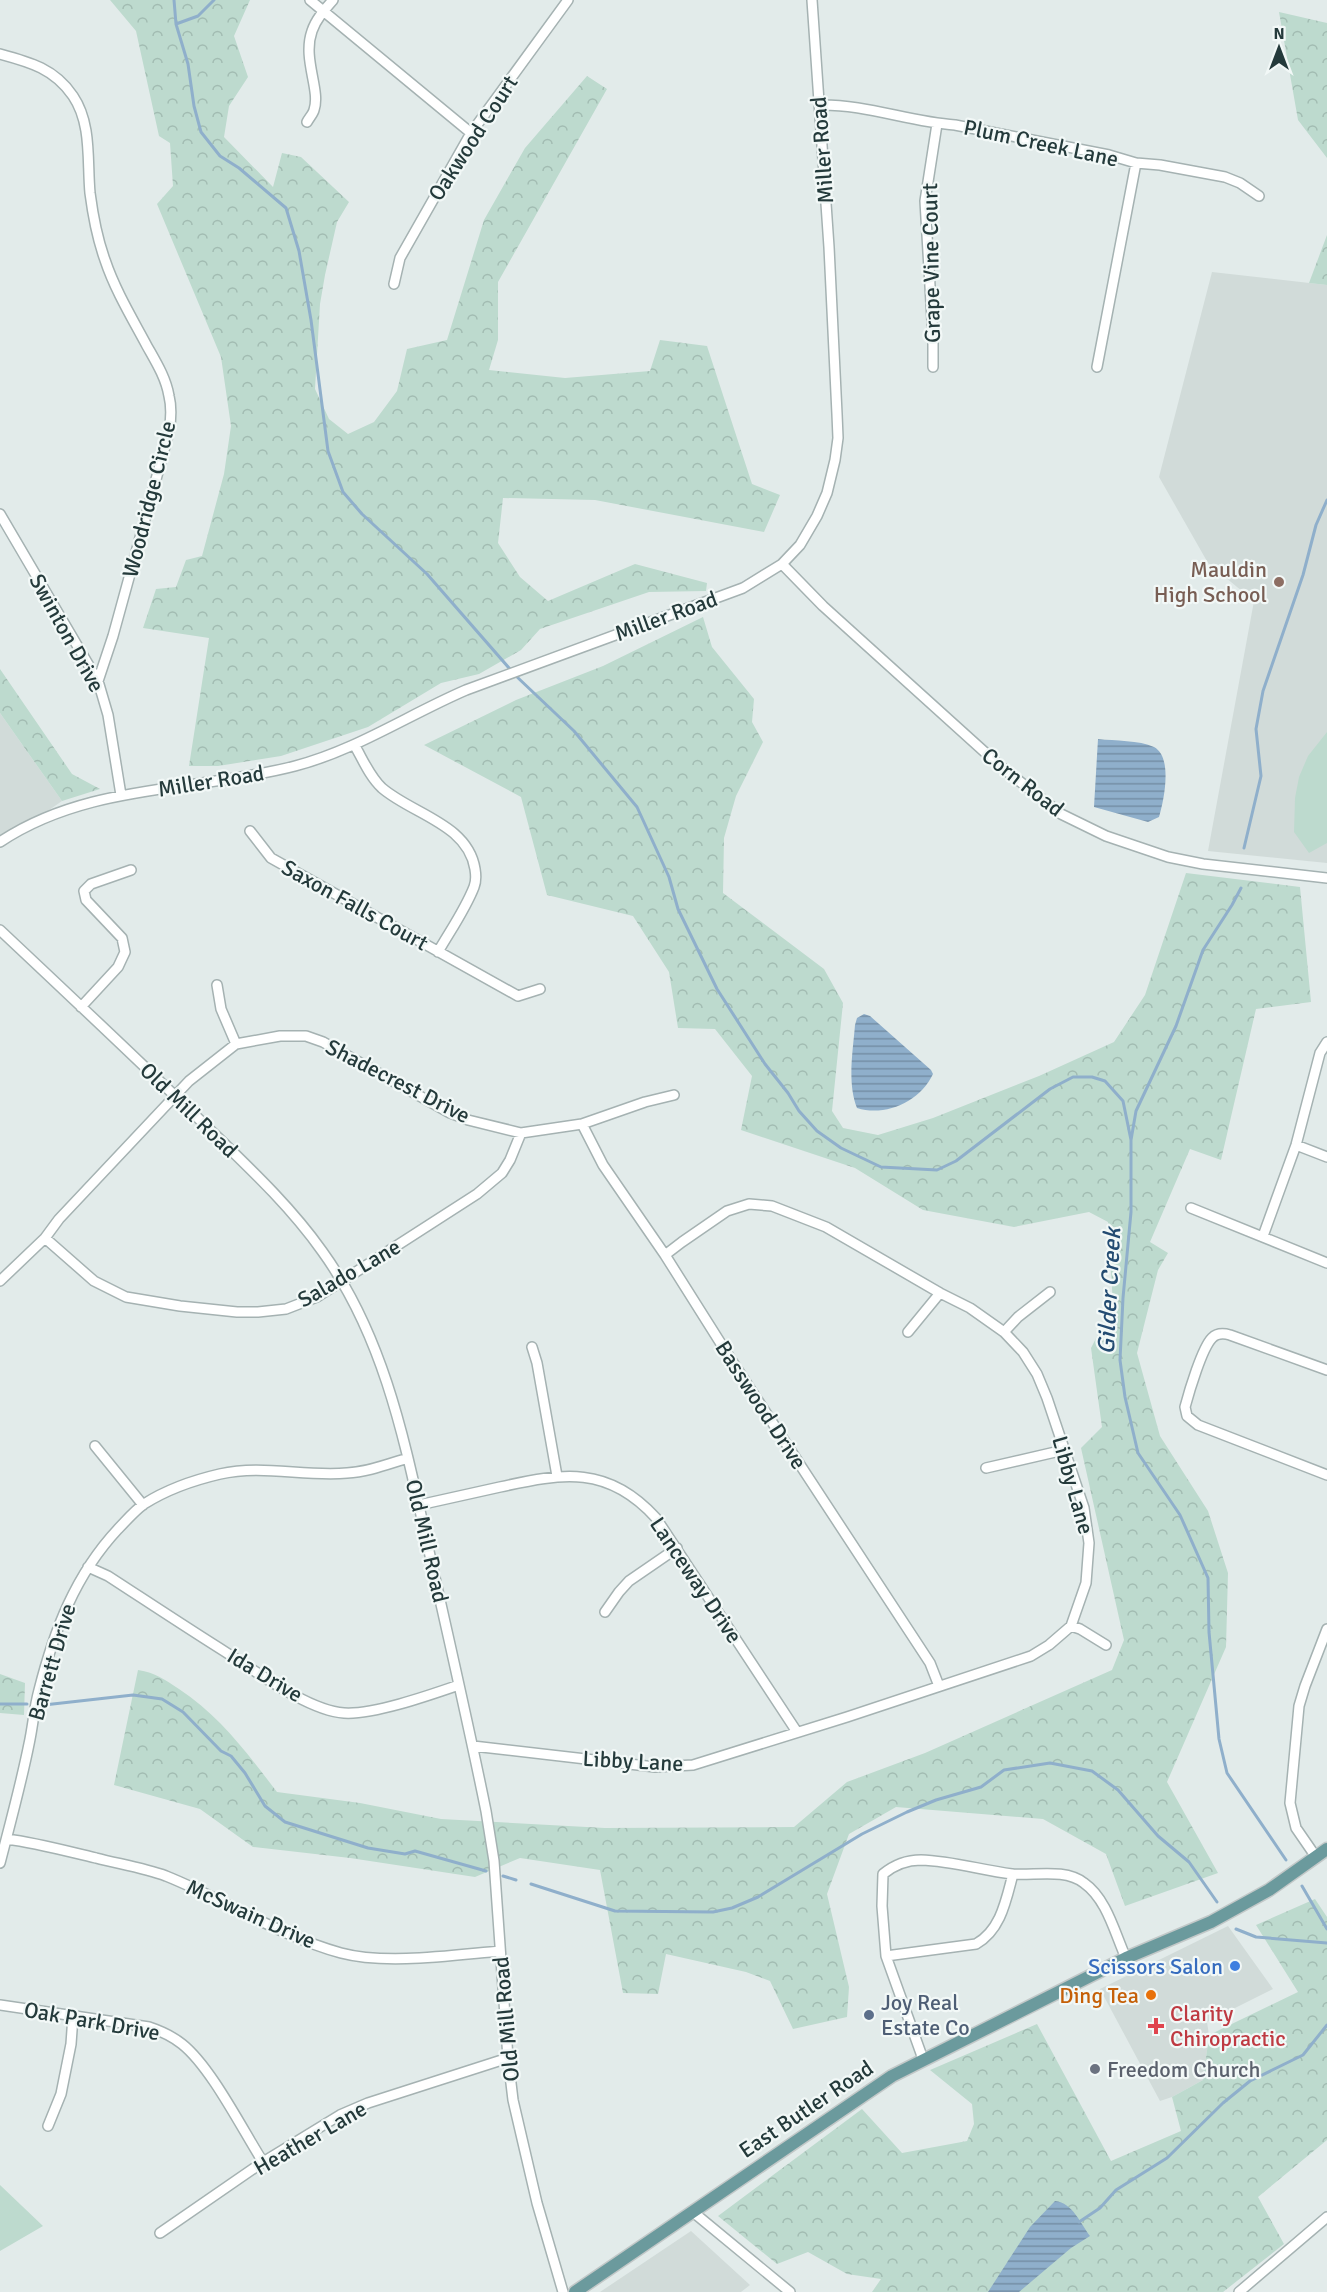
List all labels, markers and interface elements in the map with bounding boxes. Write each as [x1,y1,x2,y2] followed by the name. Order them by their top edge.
[1249,18,1309,78] north arrow
[1273,24,1285,44] text: N
[422,70,524,206] street label: Oakwood Court
[805,96,839,204] street label: Miller Road
[961,113,1121,173] street label: Plum Creek Lane
[916,182,946,343] street label: Grape Vine Court
[116,418,182,580] street label: Woodridge Circle
[1154,556,1267,608] place label: Mauldin High School
[23,569,111,697] street label: Swinton Drive
[1272,575,1286,589] marker: Mauldin High School
[611,585,721,647] street label: Miller Road
[977,742,1069,822] street label: Corn Road
[156,759,266,803] street label: Miller Road
[277,854,433,957] street label: Saxon Falls Court
[321,1033,475,1129] street label: Shadecrest Drive
[134,1057,244,1163] street label: Old Mill Road
[1091,1225,1127,1355] water label: Gilder Creek
[293,1233,405,1313] street label: Salado Lane
[709,1336,813,1474] street label: Basswood Drive
[1046,1433,1100,1537] street label: Libby Lane
[400,1477,454,1605] street label: Old Mill Road
[644,1512,748,1648] street label: Lanceway Drive
[22,1600,82,1724] street label: Barrett Drive
[222,1642,308,1708] street label: Ida Drive
[582,1745,684,1777] street label: Libby Lane
[182,1873,320,1955] street label: McSwain Drive
[1088,1953,1223,1980] place label: Scissors Salon
[487,1955,525,2083] street label: Old Mill Road
[1228,1959,1242,1973] marker: Scissors Salon
[1059,1982,1139,2009] place label: Ding Tea
[1144,1988,1158,2002] marker: Ding Tea
[881,1989,970,2041] place label: Joy Real Estate Co
[22,1996,162,2046] street label: Oak Park Drive
[1170,2000,1286,2052] place label: Clarity Chiropractic
[862,2008,876,2022] marker: Joy Real Estate Co
[1147,2017,1165,2035] marker: Clarity Chiropractic
[734,2054,878,2164] street label: East Butler Road
[1107,2056,1260,2083] place label: Freedom Church
[1088,2062,1102,2076] marker: Freedom Church
[249,2095,371,2181] street label: Heather Lane

